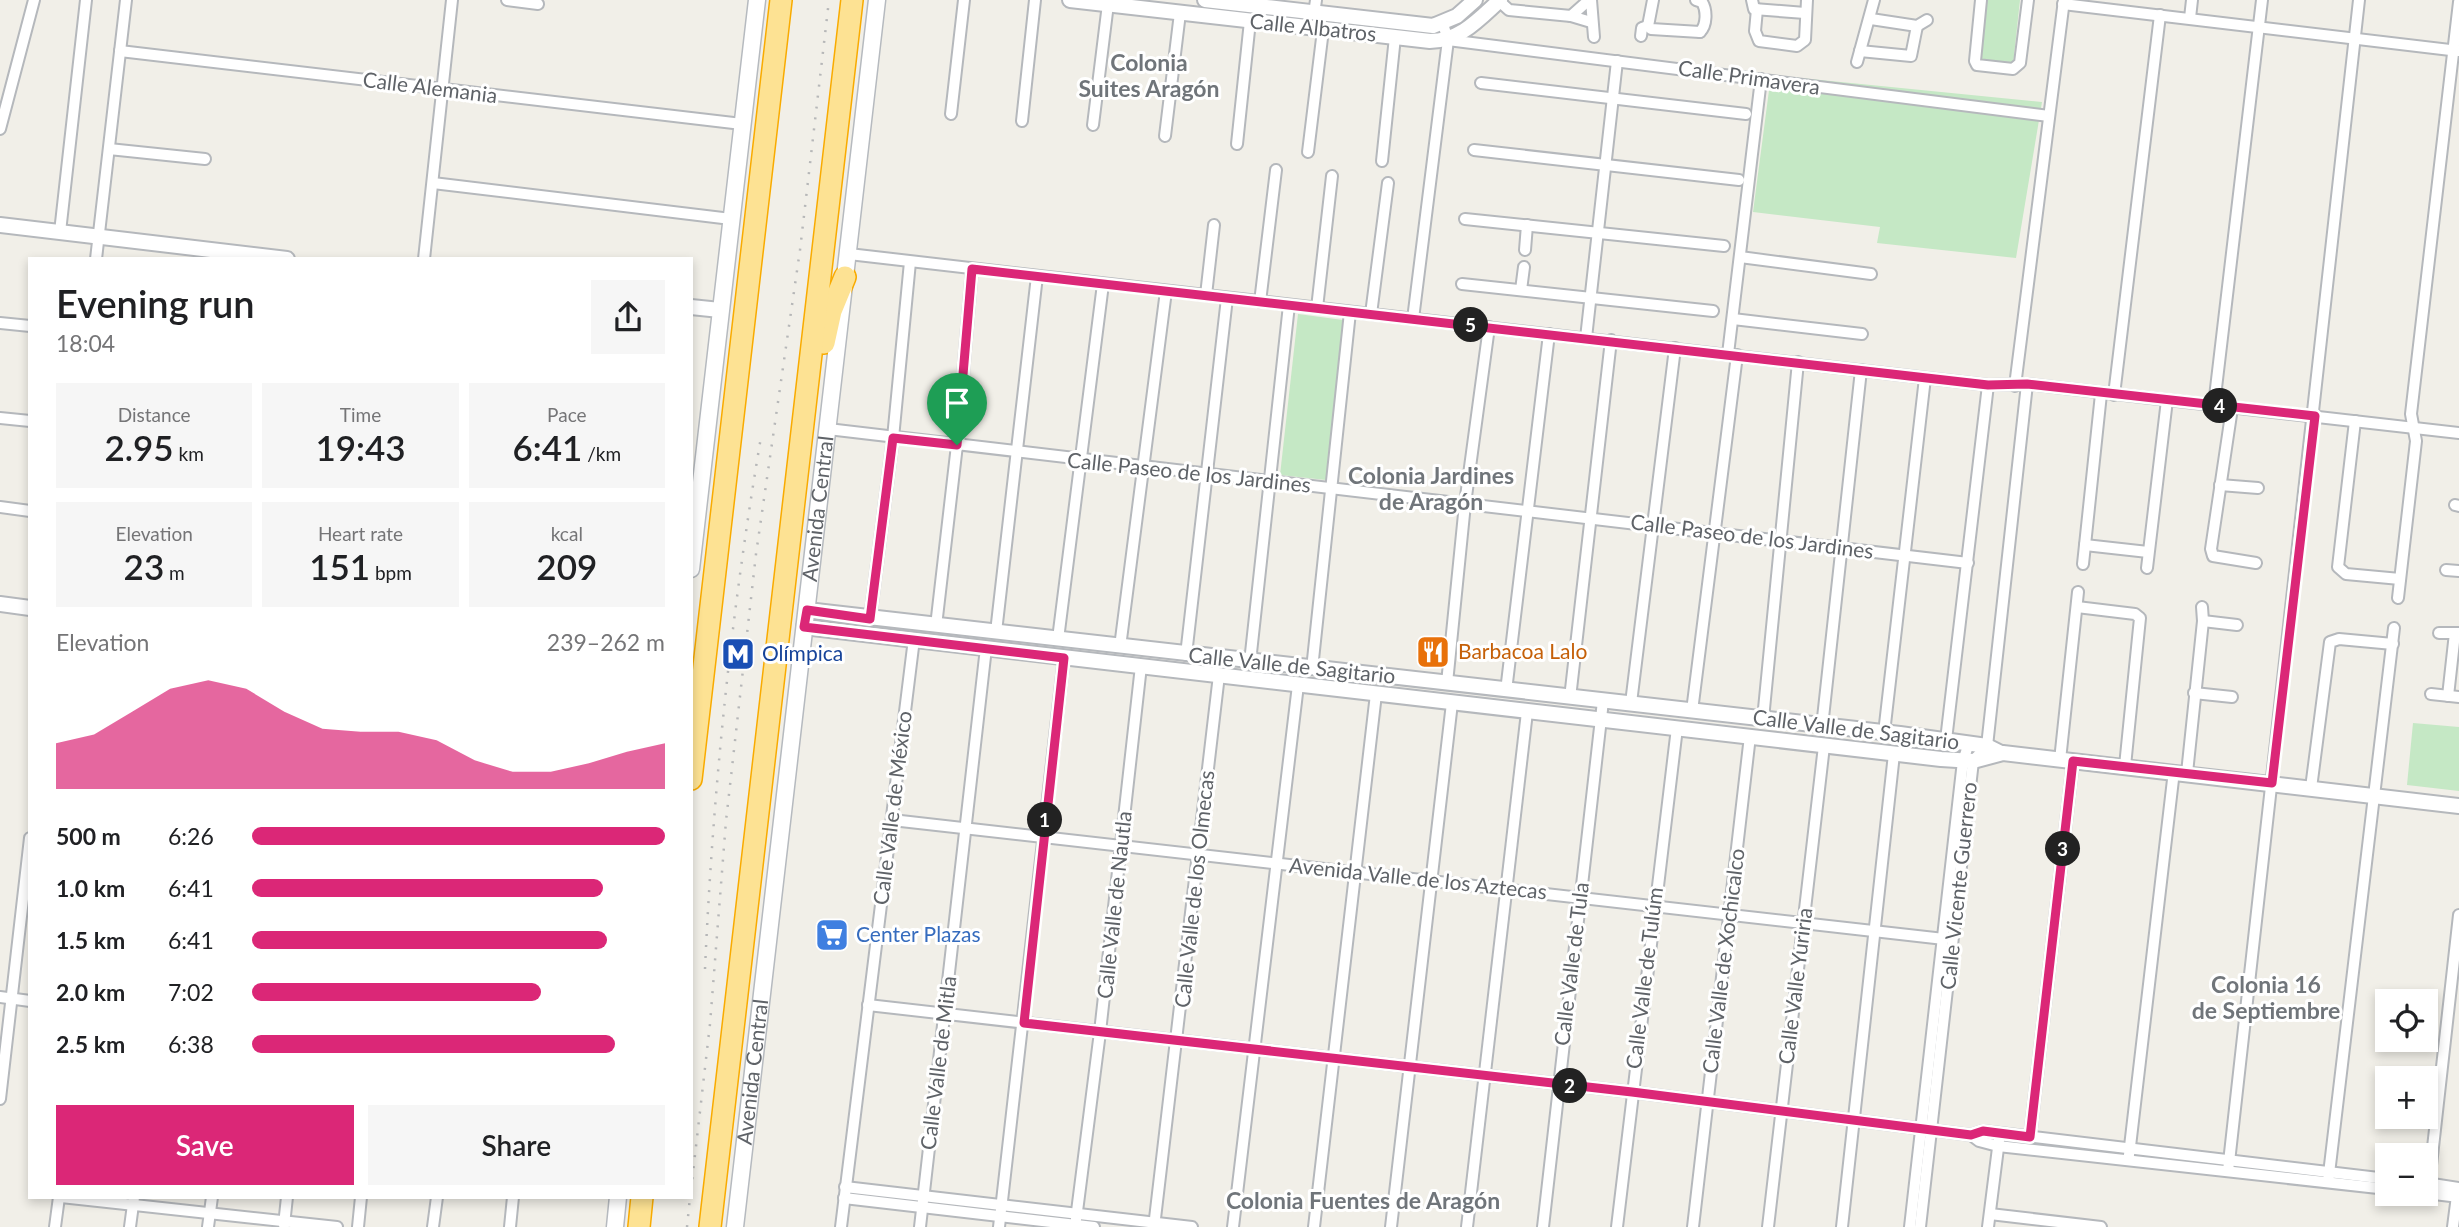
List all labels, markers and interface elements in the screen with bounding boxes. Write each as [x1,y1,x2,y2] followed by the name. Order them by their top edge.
[1249,7,1378,46] street label: Calle Albatros
[1078,48,1220,102] district label: Colonia Suites Aragón
[1677,54,1822,99] street label: Calle Primavera
[362,66,499,107] street label: Calle Alemania
[56,280,255,326] text: Evening run
[591,280,665,354] button: share
[1454,308,1488,342] pin: 5
[1465,313,1476,336] text: 5
[56,329,115,357] text: 18:04
[927,373,987,445] pin
[938,384,976,422] icon: arrive
[2202,388,2238,424] pin: 4
[2214,394,2225,417] text: 4
[118,403,191,426] text: Distance
[340,403,381,426] text: Time
[547,403,587,426] text: Pace
[104,426,174,468] text: 2.95
[315,426,406,468] text: 19:43
[513,426,582,468] text: 6:41
[796,435,837,583] street label: Avenida Central
[174,442,204,465] text: km
[582,442,621,465] text: /km
[1066,446,1312,497] street label: Calle Paseo de los Jardines
[1348,461,1514,515] district label: Colonia Jardines de Aragón
[1629,508,1875,563] street label: Calle Paseo de los Jardines
[116,522,193,545] text: Elevation
[318,522,403,545] text: Heart rate
[551,522,583,545] text: kcal
[124,545,164,587] text: 23
[309,545,370,587] text: 151
[536,545,597,587] text: 209
[164,561,185,584] text: m
[370,561,412,584] text: bpm
[56,628,149,656] text: Elevation
[547,628,665,656] text: 239–262 m
[1414,633,1452,671] restaurant icon: Barbacoa Lalo
[719,635,757,673] metro station icon: Olímpica
[1458,638,1587,663] place label: Barbacoa Lalo
[762,640,843,665] place label: Olímpica
[1187,641,1397,688] street label: Calle Valle de Sagitario
[1751,703,1961,754] street label: Calle Valle de Sagitario
[867,709,916,906] street label: Calle Valle de México
[1169,769,1218,1009] street label: Calle Valle de los Olmecas
[1934,781,1981,991] street label: Calle Vicente Guerrero
[1028,802,1062,838] pin: 1
[1039,808,1050,831] text: 1
[1091,810,1136,1000] street label: Calle Valle de Nautla
[56,822,121,850] text: 500 m
[168,822,214,850] text: 6:26
[2046,832,2080,866] pin: 3
[2057,837,2068,860] text: 3
[1696,847,1749,1075] street label: Calle Valle de Xochicalco
[1288,852,1548,903] street label: Avenida Valle de los Aztecas
[56,874,125,902] text: 1.0 km
[168,874,214,902] text: 6:41
[1548,881,1593,1047] street label: Calle Valle de Tula
[1620,885,1667,1070] street label: Calle Valle de Tulúm
[1773,906,1817,1066] street label: Calle Valle Yuriria
[813,916,851,954] supermarket icon: Center Plazas
[856,921,981,946] place label: Center Plazas
[56,926,125,954] text: 1.5 km
[168,926,214,954] text: 6:41
[2192,970,2340,1024] district label: Colonia 16 de Septiembre
[914,974,961,1151] street label: Calle Valle de Mitla
[56,978,125,1006] text: 2.0 km
[168,978,214,1006] text: 7:02
[2375,989,2438,1206] map controls
[2375,989,2438,1052] button: locate
[731,998,772,1146] street label: Avenida Central
[56,1030,125,1058] text: 2.5 km
[168,1030,214,1058] text: 6:38
[2375,1066,2438,1129] button: +
[1552,1068,1588,1104] pin: 2
[1564,1074,1575,1097] text: 2
[56,1105,354,1185] button: Save
[368,1105,665,1185] button: Share
[2375,1143,2438,1206] button: −
[1226,1186,1500,1214] district label: Colonia Fuentes de Aragón

